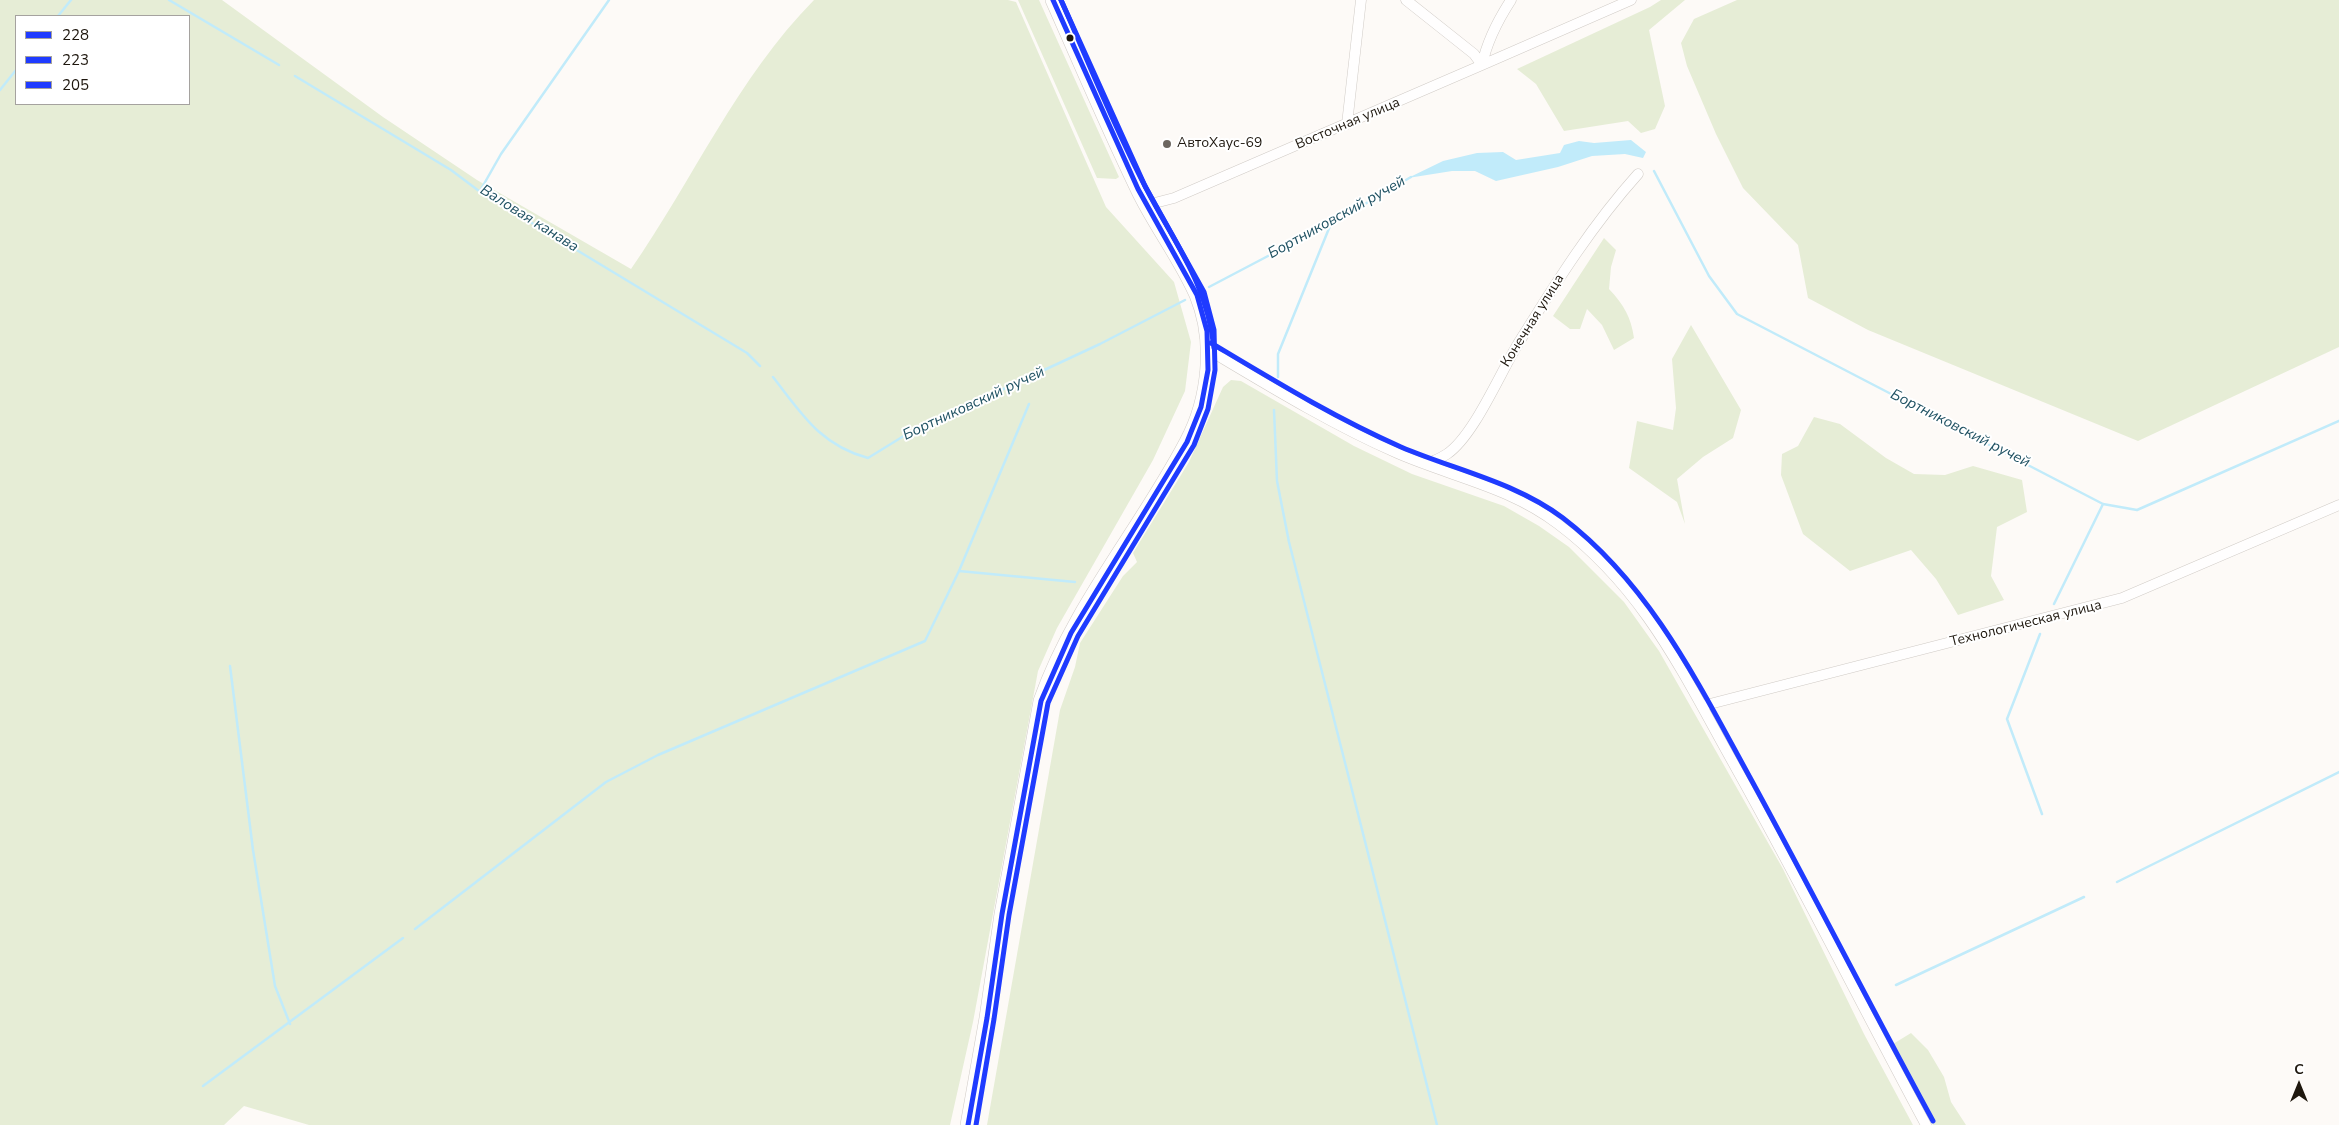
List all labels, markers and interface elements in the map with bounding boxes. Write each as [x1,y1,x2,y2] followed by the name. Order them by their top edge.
[15,15,190,105] legend
[62,25,89,45] text: 228
[1065,33,1075,43] unlabelled marker
[62,50,89,70] text: 223
[62,75,89,95] text: 205
[1293,94,1403,154] street label: Восточная улица
[1177,136,1262,152] place label: АвтоХаус-69
[1161,138,1173,150] marker: АвтоХаус-69
[1265,173,1409,263] water label: Бортниковский ручей
[476,182,582,256] water label: Валовая канава
[1498,271,1568,371] street label: Конечная улица
[900,363,1048,445] water label: Бортниковский ручей
[1887,386,2033,472] water label: Бортниковский ручей
[1948,597,2104,651] street label: Технологическая улица
[2274,1060,2324,1110] north arrow
[2294,1060,2304,1079] text: С

